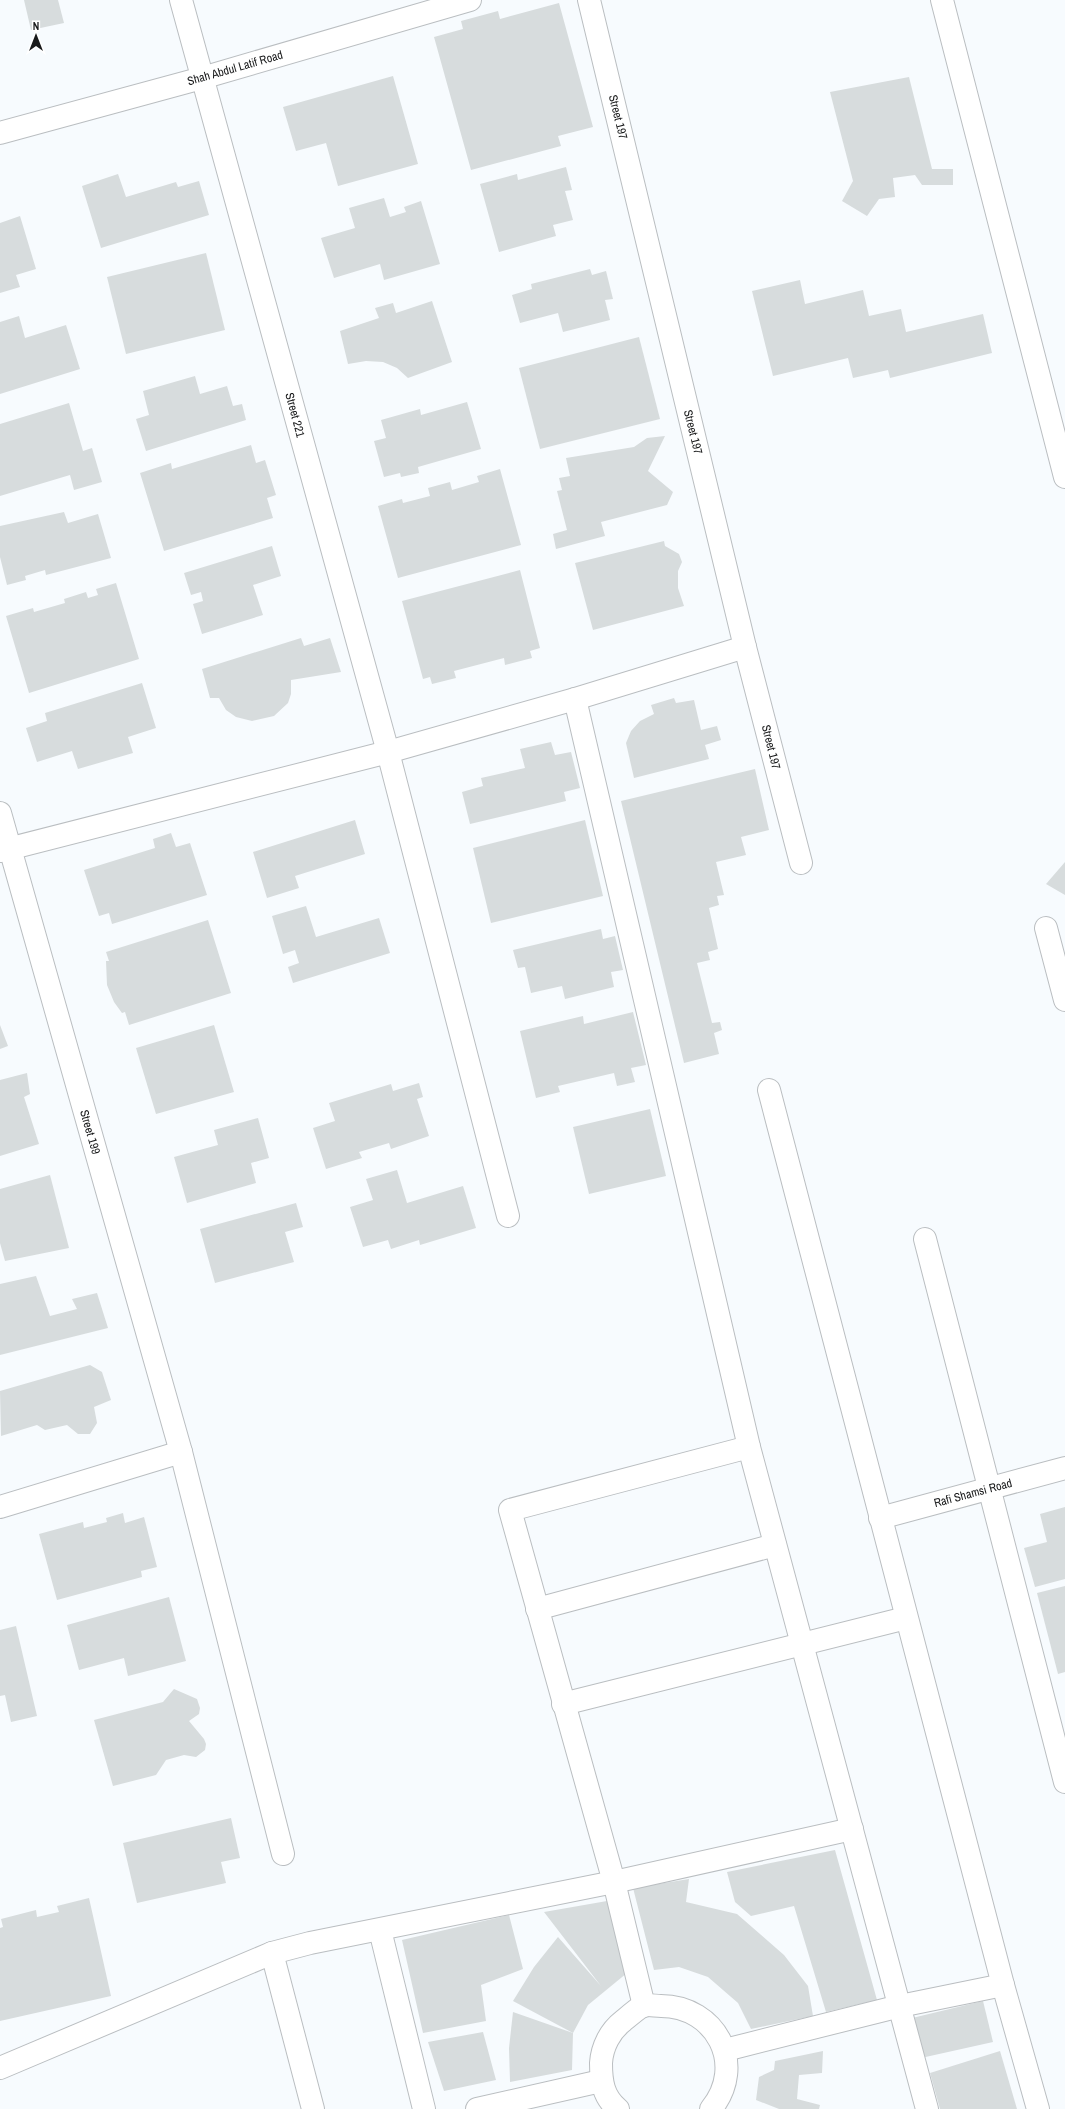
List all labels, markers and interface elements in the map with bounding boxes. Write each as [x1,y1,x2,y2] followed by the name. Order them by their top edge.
[16,16,56,56] north arrow
[33,19,39,33] text: N
[185,47,285,89] street label: Shah Abdul Latif Road
[605,93,631,141] street label: Street 197
[281,391,309,440] street label: Street 221
[680,408,706,456] street label: Street 197
[758,723,784,771] street label: Street 197
[76,1108,104,1156] street label: Street 199
[932,1475,1014,1511] street label: Rafi Shamsi Road

